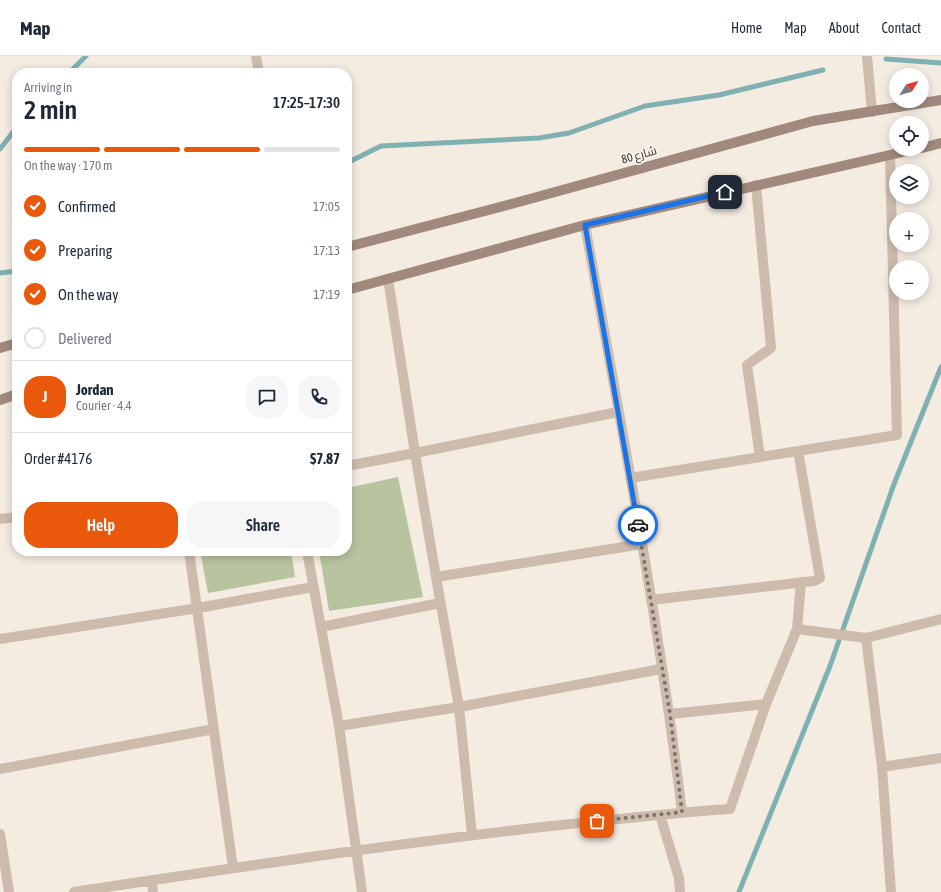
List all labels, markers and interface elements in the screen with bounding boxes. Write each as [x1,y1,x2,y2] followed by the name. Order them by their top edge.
[20,17,51,39] text: Map
[731,20,762,36] text: Home
[784,20,807,36] text: Map
[829,20,860,36] text: About
[882,20,921,36] text: Contact
[889,68,929,108] north arrow
[889,68,929,300] map controls
[24,80,72,95] text: Arriving in
[273,94,340,111] text: 17:25–17:30
[24,95,77,125] text: 2 min
[889,116,929,156] button: locate
[620,143,659,168] street label: شارع 80
[24,158,112,173] text: On the way · 170 m
[889,164,929,204] button: layers
[708,175,742,209] pin
[714,181,736,203] icon: home
[24,195,46,217] icon: check
[58,198,116,215] text: Confirmed
[313,199,340,214] text: 17:05
[889,212,929,252] button: +
[24,239,46,261] icon: check
[58,242,112,259] text: Preparing
[313,243,340,258] text: 17:13
[889,260,929,300] button: −
[24,283,46,305] icon: check
[58,286,119,303] text: On the way
[313,287,340,302] text: 17:19
[58,330,112,347] text: Delivered
[246,376,288,418] button: chat
[298,376,340,418] button: phone
[76,381,114,398] text: Jordan
[43,388,47,405] text: J
[76,398,132,413] text: Courier · 4.4
[24,450,92,467] text: Order #4176
[310,450,340,467] text: $7.87
[24,502,178,548] button: Help
[186,502,340,548] button: Share
[618,505,658,545] courier
[627,514,649,536] icon: car
[580,804,614,838] pin
[586,810,608,832] icon: bag

